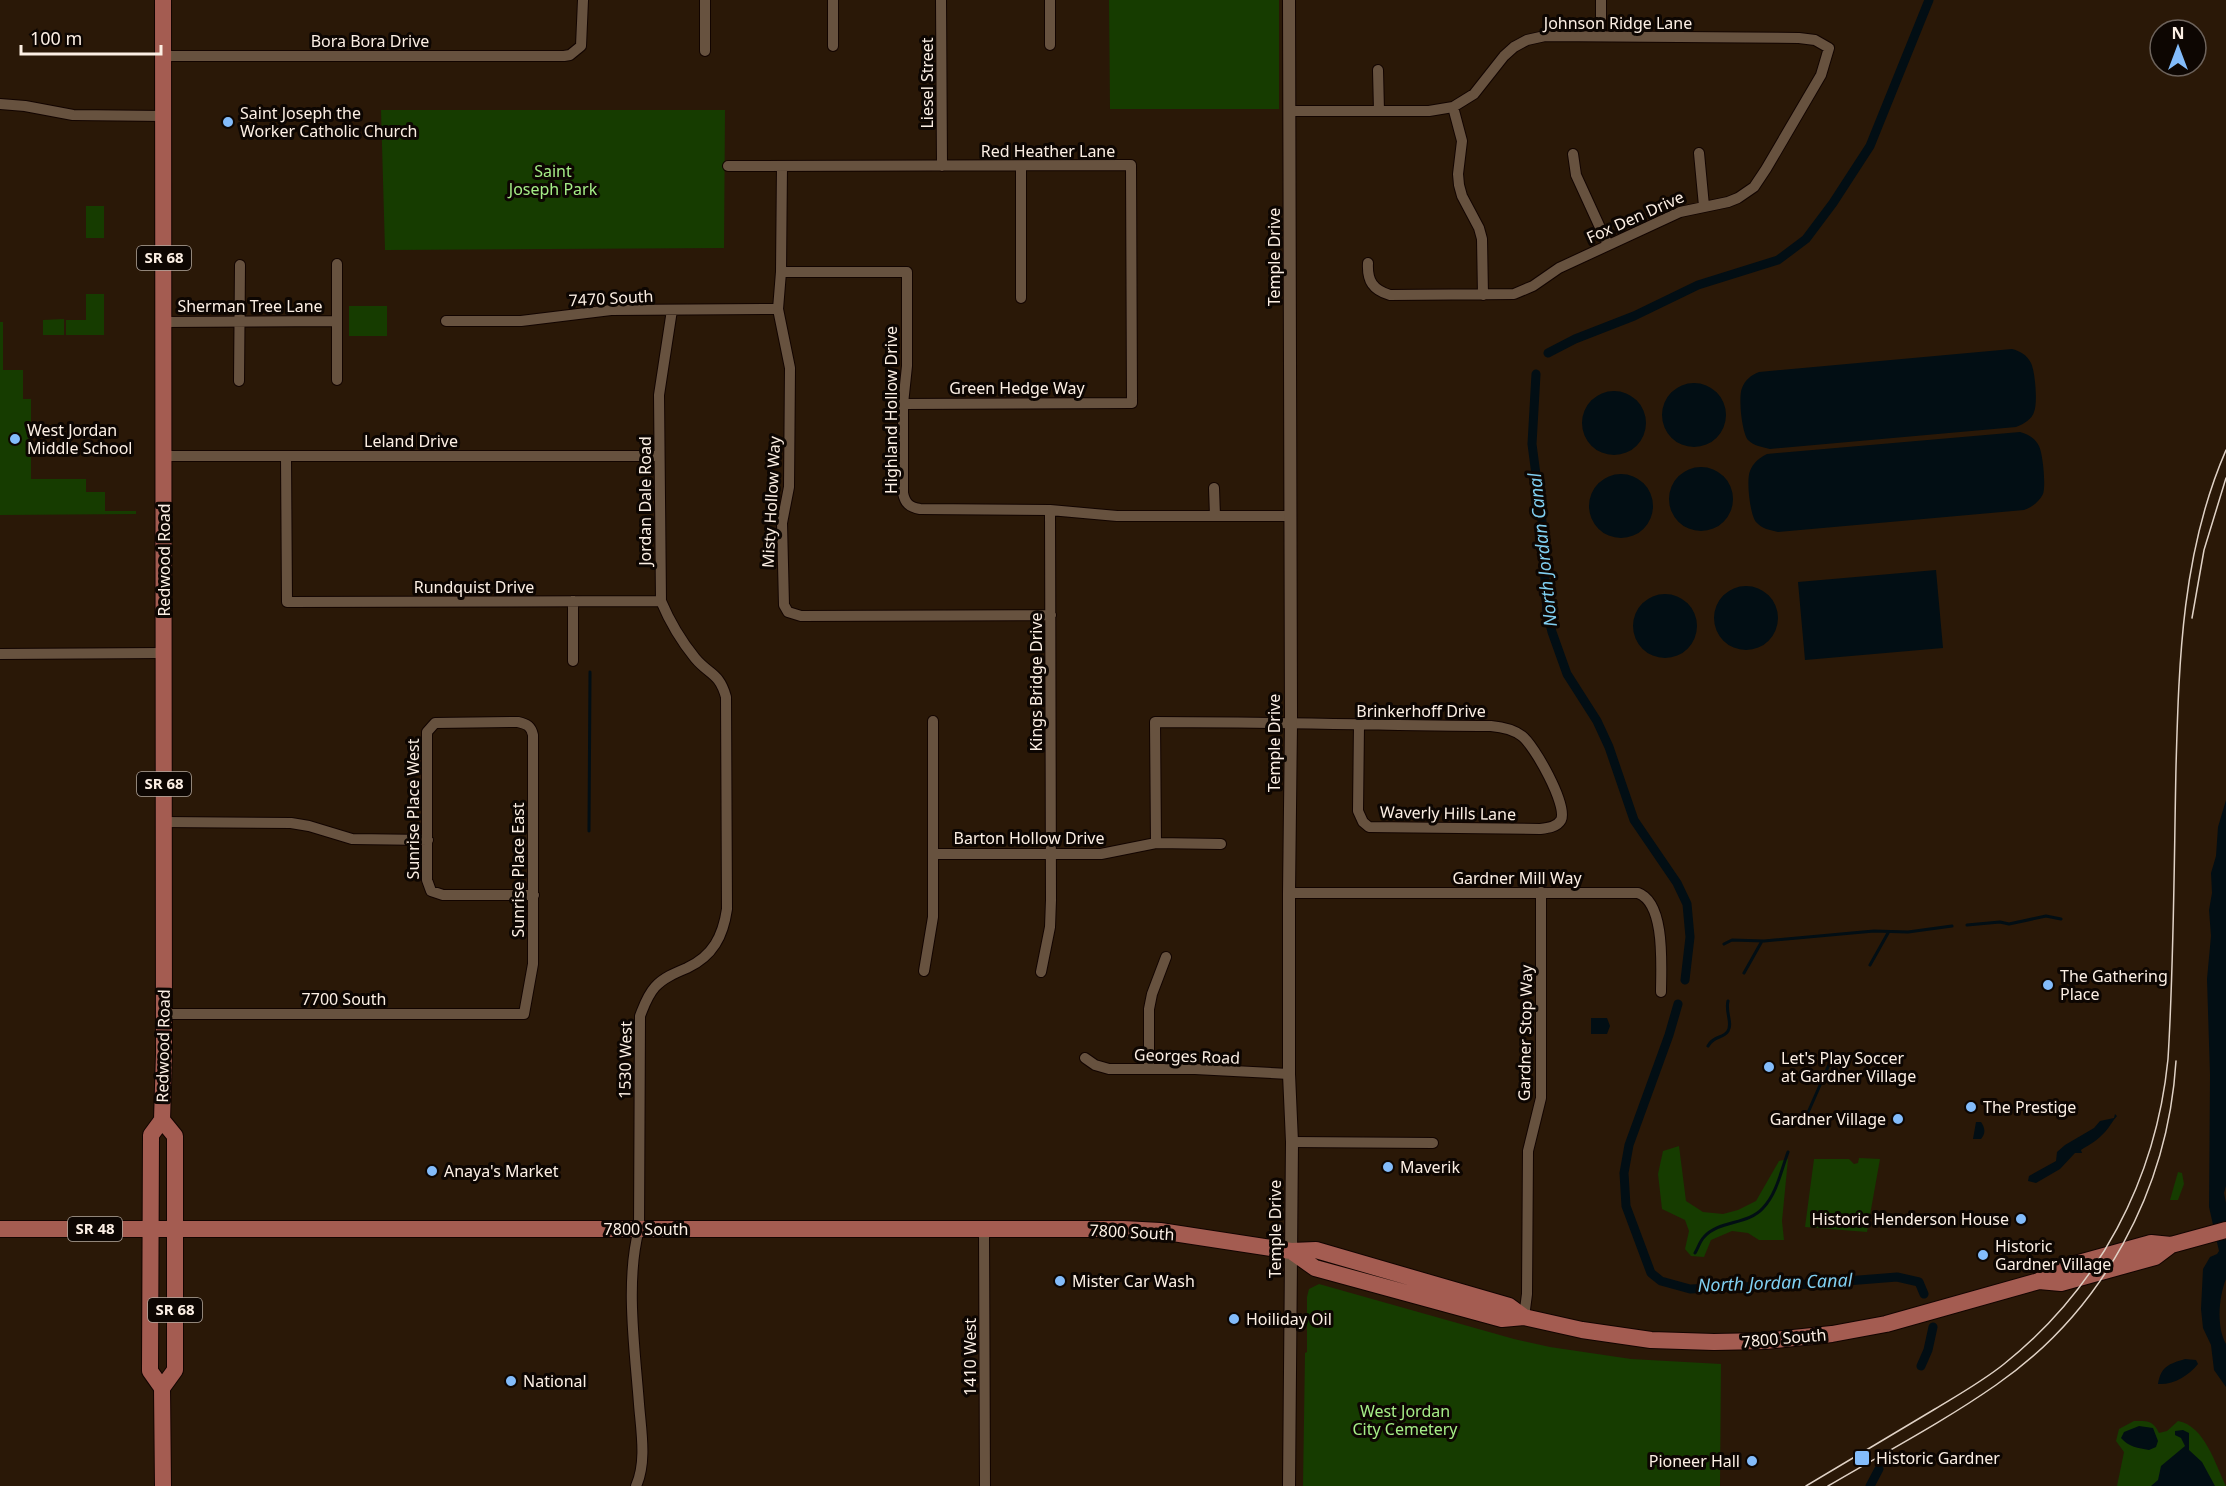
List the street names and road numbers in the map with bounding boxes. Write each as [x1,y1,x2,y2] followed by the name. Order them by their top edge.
[1542,12,1692,34] street label: Johnson Ridge Lane
[311,30,429,52] street label: Bora Bora Drive
[916,37,938,129] street label: Liesel Street
[981,140,1115,162] street label: Red Heather Lane
[1583,186,1687,248] street label: Fox Den Drive
[1263,208,1285,306] street label: Temple Drive
[137,246,191,270] road number: SR 68
[568,285,654,311] street label: 7470 South
[177,295,323,317] street label: Sherman Tree Lane
[880,326,902,494] street label: Highland Hollow Drive
[949,377,1086,399] street label: Green Hedge Way
[364,430,458,452] street label: Leland Drive
[757,435,785,568] street label: Misty Hollow Way
[634,436,656,568] street label: Jordan Dale Road
[153,503,175,617] street label: Redwood Road
[414,576,534,598] street label: Rundquist Drive
[1025,612,1047,752] street label: Kings Bridge Drive
[1263,694,1285,792] street label: Temple Drive
[1356,700,1486,722] street label: Brinkerhoff Drive
[402,738,424,879] street label: Sunrise Place West
[137,772,191,796] road number: SR 68
[1380,801,1516,825] street label: Waverly Hills Lane
[507,802,529,938] street label: Sunrise Place East
[954,827,1104,849] street label: Barton Hollow Drive
[1452,867,1582,889] street label: Gardner Mill Way
[1513,964,1537,1101] street label: Gardner Stop Way
[302,988,386,1010] street label: 7700 South
[151,989,175,1103] street label: Redwood Road
[613,1021,637,1099] street label: 1530 West
[1134,1043,1240,1069] street label: Georges Road
[1264,1180,1286,1278] street label: Temple Drive
[68,1217,122,1241] road number: SR 48
[604,1218,688,1240] street label: 7800 South
[1089,1219,1175,1245] street label: 7800 South
[148,1298,202,1322] road number: SR 68
[959,1318,981,1396] street label: 1410 West
[1741,1323,1827,1353] street label: 7800 South

